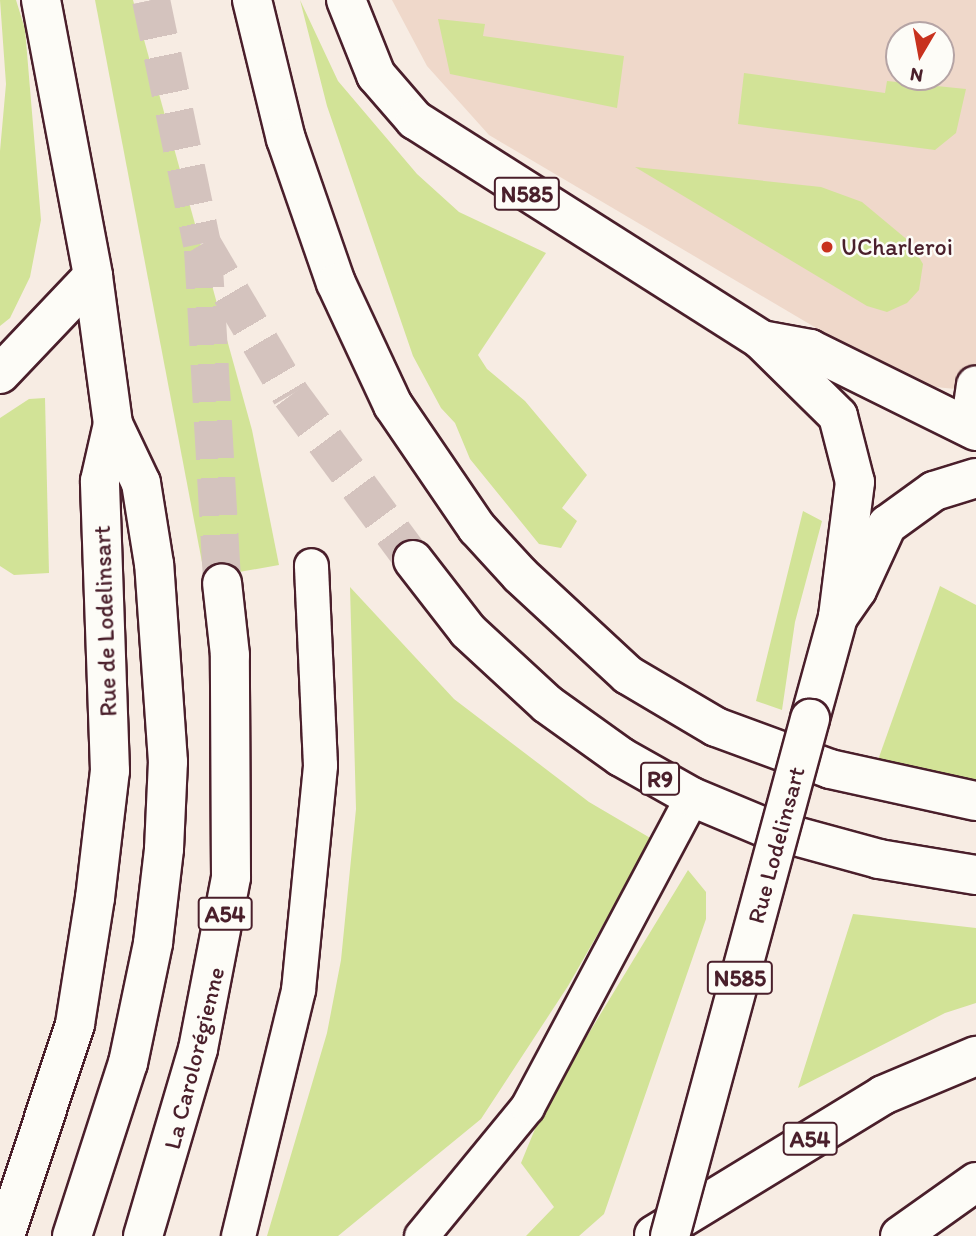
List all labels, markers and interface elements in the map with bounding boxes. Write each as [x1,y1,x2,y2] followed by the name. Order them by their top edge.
[885,21,955,91] north arrow
[908,63,925,88] text: N
[494,174,560,214] road number: N585
[841,233,953,261] place label: UCharleroi
[819,239,835,255] marker: UCharleroi
[87,525,123,717] street label: Rue de Lodelinsart
[639,760,681,799] road number: R9
[741,763,811,927] street label: Rue Lodelinsart
[197,894,253,934] road number: A54
[707,959,773,998] road number: N585
[157,964,231,1152] street label: La Carolorégienne
[782,1120,838,1158] road number: A54

